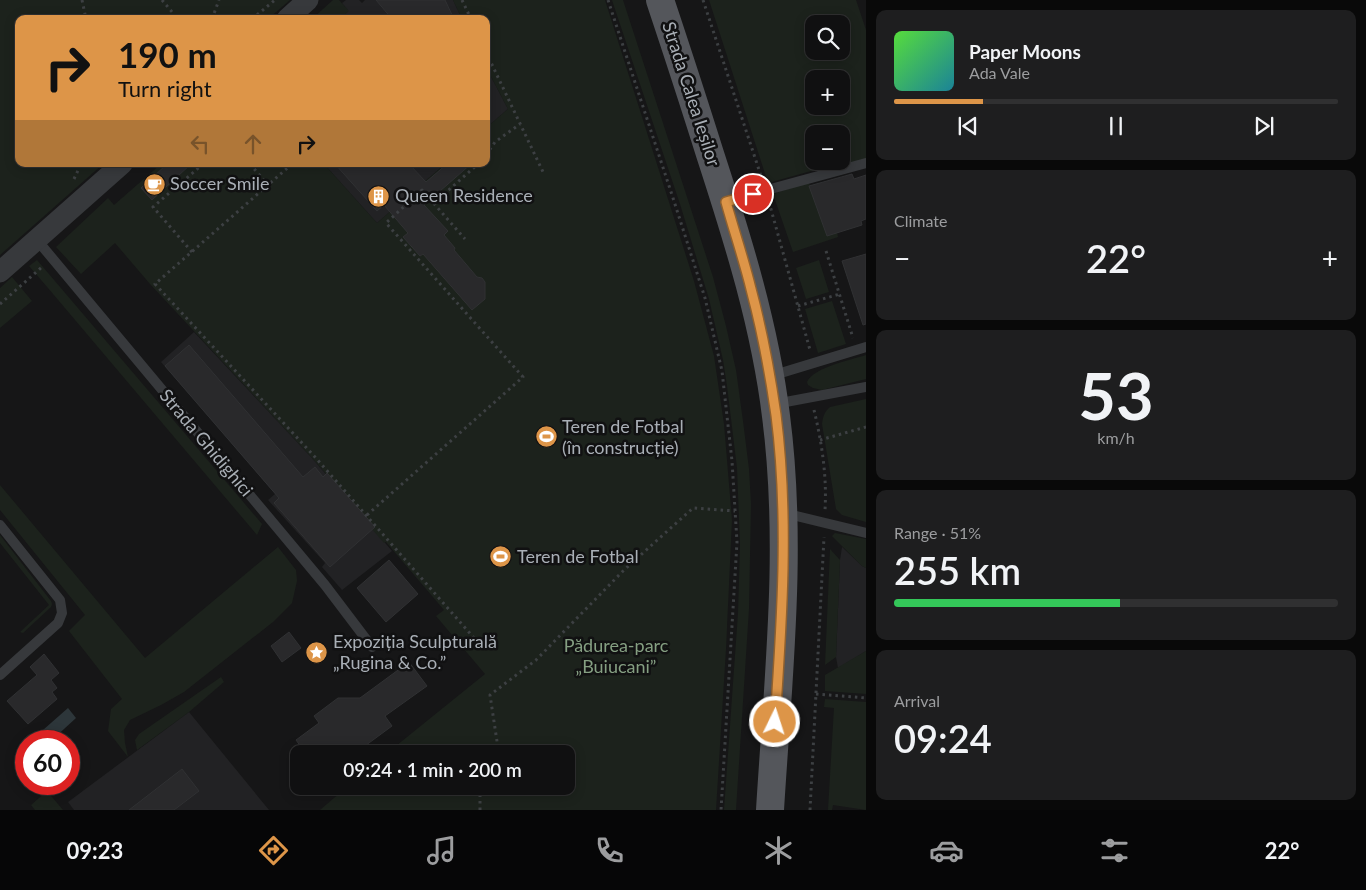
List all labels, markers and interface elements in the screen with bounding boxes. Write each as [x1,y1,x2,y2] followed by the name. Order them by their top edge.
[805,15,850,170] map controls
[805,15,850,60] button: search
[658,19,726,169] street label: Strada Calea Ieșilor
[118,33,217,75] text: 190 m
[35,35,100,100] icon: right
[969,40,1081,63] text: Paper Moons
[969,63,1030,82] text: Ada Vale
[805,70,850,115] button: +
[118,75,212,102] text: Turn right
[954,112,982,140] icon: previous
[1102,112,1130,140] icon: pause
[1250,112,1278,140] icon: next
[805,125,850,170] button: −
[186,130,214,158] icon: left
[239,130,267,158] icon: ahead
[292,130,320,158] icon: right
[142,172,166,196] cafe icon: Soccer Smile
[170,172,270,194] place label: Soccer Smile
[732,173,774,215] pin
[739,180,767,208] icon: arrive
[367,184,391,208] building icon: Queen Residence
[395,184,533,206] place label: Queen Residence
[894,211,947,230] text: Climate
[1086,235,1146,281] text: 22°
[894,241,910,275] text: −
[1322,241,1338,275] text: +
[1078,356,1154,434] text: 53
[156,384,258,500] street label: Strada Ghidighici
[562,415,684,458] place label: Teren de Fotbal (în construcție)
[534,425,558,449] sports icon: Teren de Fotbal (în construcție)
[1097,428,1135,447] text: km/h
[894,523,981,542] text: Range · 51%
[489,545,513,569] sports icon: Teren de Fotbal
[517,545,639,567] place label: Teren de Fotbal
[894,547,1021,593] text: 255 km
[333,630,497,673] place label: Expoziția Sculpturală „Rugina & Co.”
[564,634,669,677] park label: Pădurea-parc „Buiucani”
[305,640,329,664] place icon: Expoziția Sculpturală „Rugina & Co.”
[894,691,940,710] text: Arrival
[748,695,800,747] position arrow
[894,715,992,761] text: 09:24
[15,730,80,795] speed limit sign: 60
[343,758,522,781] text: 09:24 · 1 min · 200 m
[256,833,291,868] icon: directions
[424,833,459,868] icon: music
[592,833,627,868] icon: phone
[761,833,796,868] icon: climate
[929,833,964,868] icon: car
[1097,833,1132,868] icon: filters
[67,837,123,864] text: 09:23
[1265,837,1299,864] text: 22°

